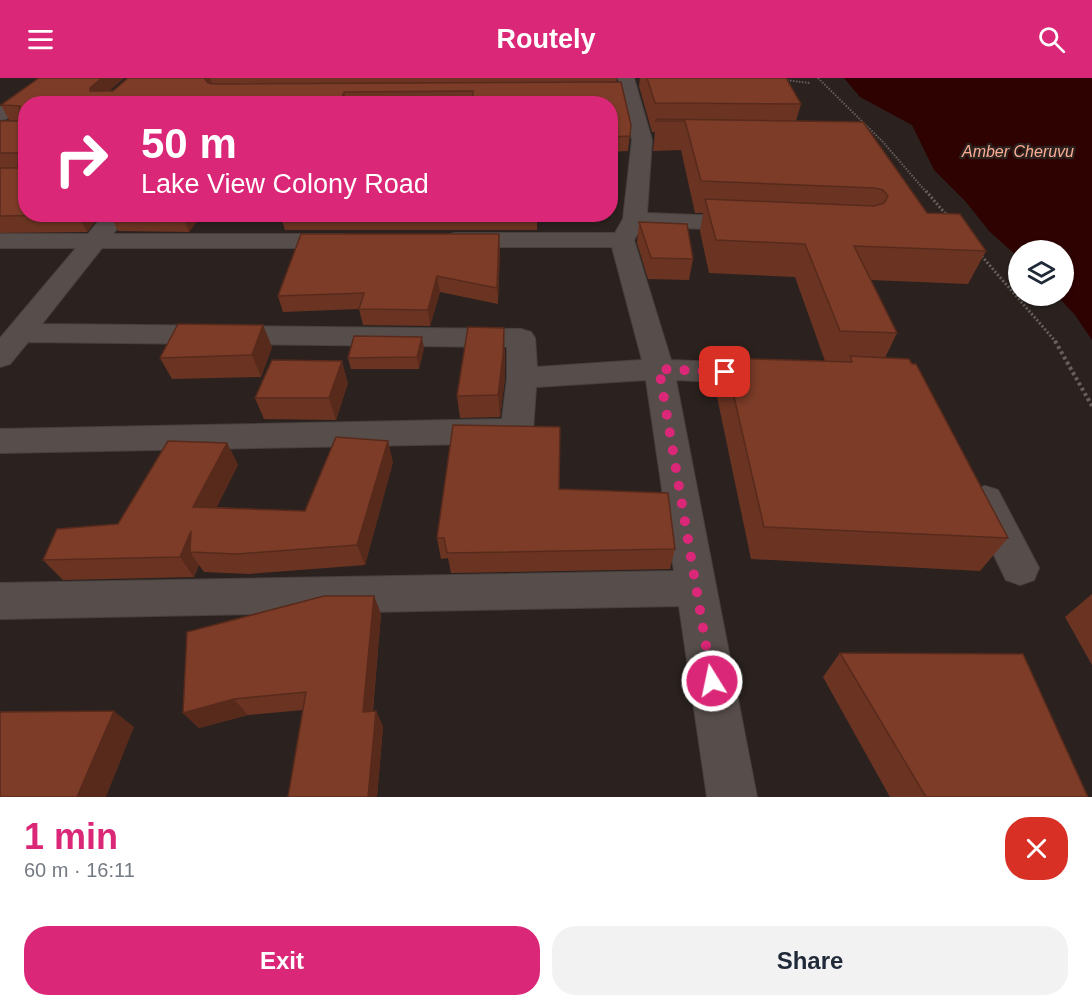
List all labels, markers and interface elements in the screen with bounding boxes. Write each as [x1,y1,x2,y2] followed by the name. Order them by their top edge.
[24,23,57,56] icon: menu
[1035,23,1068,56] icon: search
[496,24,596,54] text: Routely
[42,120,120,198] icon: right
[141,120,237,167] text: 50 m
[961,143,1074,160] water label: Amber Cheruvu
[141,169,429,199] text: Lake View Colony Road
[1008,240,1074,306] map controls
[1008,240,1074,306] button: layers
[699,346,750,397] pin
[708,355,741,388] icon: arrive
[680,649,744,713] position arrow
[24,816,118,857] text: 1 min
[1005,817,1068,880] button: close
[24,859,135,881] text: 60 m · 16:11
[24,926,540,995] button: Exit
[552,926,1068,995] button: Share

